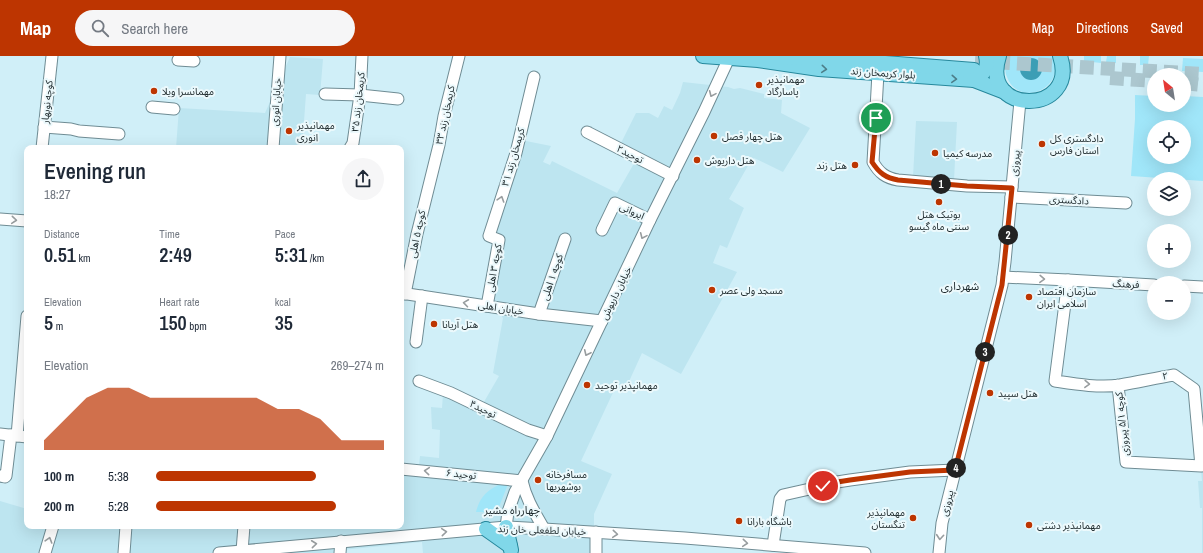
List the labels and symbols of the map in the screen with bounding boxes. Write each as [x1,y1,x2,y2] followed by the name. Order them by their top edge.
[850,64,916,82] street label: بلوار کریمخان زند
[821,65,827,74] one-way arrow
[1147,68,1191,112] north arrow
[348,71,368,133] street label: کریمخان زند ۳۵
[766,73,805,98] place label: مهمانپذیر پاسارگاد
[951,74,957,83] one-way arrow
[268,77,284,127] street label: خیابان انوری
[38,79,56,125] street label: کوچه نوبهار
[754,80,764,90] marker: مهمانپذیر پاسارگاد
[432,83,458,146] street label: کریمخان زند ۳۳
[162,85,214,98] place label: مهمانسرا ویلا
[149,86,159,96] marker: مهمانسرا ویلا
[709,90,717,97] one-way arrow
[859,101,893,135] pin
[296,119,335,144] place label: مهمانپذیر انوری
[498,125,528,188] street label: کریمخان زند ۳۱
[284,126,294,136] marker: مهمانپذیر انوری
[722,130,782,143] place label: هتل چهار فصل
[709,131,719,141] marker: هتل چهار فصل
[1050,132,1104,157] place label: دادگستری کل استان فارس
[1037,139,1047,149] marker: دادگستری کل استان فارس
[614,142,646,166] street label: توحید۲
[943,147,992,160] place label: مدرسه کیمیا
[930,148,940,158] marker: مدرسه کیمیا
[1007,149,1023,177] street label: پیروزی
[705,154,755,167] place label: هتل داریوش
[692,155,702,165] marker: هتل داریوش
[817,159,847,172] place label: هتل زند
[850,160,860,170] marker: هتل زند
[931,174,951,194] pin: 1
[1049,192,1089,208] street label: دادگستری
[496,196,505,203] one-way arrow
[934,197,944,207] marker: بوتیک هتل سنتی ماه گیسو
[617,200,647,222] street label: ایروانی
[406,208,429,259] street label: کوچه ۵ اهلی
[909,208,969,233] place label: بوتیک هتل سنتی ماه گیسو
[10,215,17,224] one-way arrow
[998,225,1018,245] pin: 2
[640,231,648,239] one-way arrow
[483,242,505,293] street label: کوچه ۳ اهلی
[538,251,566,302] street label: کوچه ۱ اهلی
[598,264,635,322] street label: خیابان داریوش
[1039,275,1045,283] one-way arrow
[1112,277,1140,291] street label: فرهنگ
[941,279,980,293] district label: شهرداری
[719,284,783,297] place label: مسجد ولی عصر
[707,285,717,295] marker: مسجد ولی عصر
[1037,285,1096,310] place label: سازمان اقتصاد اسلامی ایران
[1024,292,1034,302] marker: سازمان اقتصاد اسلامی ایران
[477,298,525,318] street label: خیابان اهلی
[463,299,469,308] one-way arrow
[442,318,479,331] place label: هتل آریانا
[429,319,439,329] marker: هتل آریانا
[975,342,995,362] pin: 3
[584,349,592,356] one-way arrow
[1161,369,1169,383] street label: ۲
[595,379,658,392] place label: مهمانپذیر توحید
[582,380,592,390] marker: مهمانپذیر توحید
[1084,380,1090,389] one-way arrow
[998,387,1038,400] place label: هتل سپید
[985,388,995,398] marker: هتل سپید
[1112,390,1132,457] street label: کوچه ۵/۱ پیروزی
[467,397,499,421] street label: توحید۴
[946,458,966,478] pin: 4
[445,466,477,482] street label: ۶ توحید
[424,467,430,476] one-way arrow
[546,468,587,493] place label: مسافرخانه بوشهریها
[806,469,840,503] pin
[533,475,543,485] marker: مسافرخانه بوشهریها
[937,489,957,517] street label: پیروزی
[483,503,541,518] district label: چهارراه مشیر
[866,506,905,531] place label: مهمانپذیر تنگستان
[908,513,918,523] marker: مهمانپذیر تنگستان
[747,515,792,528] place label: باشگاه بارانا
[734,516,744,526] marker: باشگاه بارانا
[1037,519,1101,532] place label: مهمانپذیر دشتی
[1024,520,1034,530] marker: مهمانپذیر دشتی
[497,522,587,538] street label: خیابان لطفعلی خان زند
[441,528,447,537] one-way arrow
[612,529,618,538] one-way arrow
[936,534,945,540] one-way arrow
[44,536,53,543] one-way arrow
[742,539,748,548] one-way arrow
[311,540,317,549] one-way arrow

